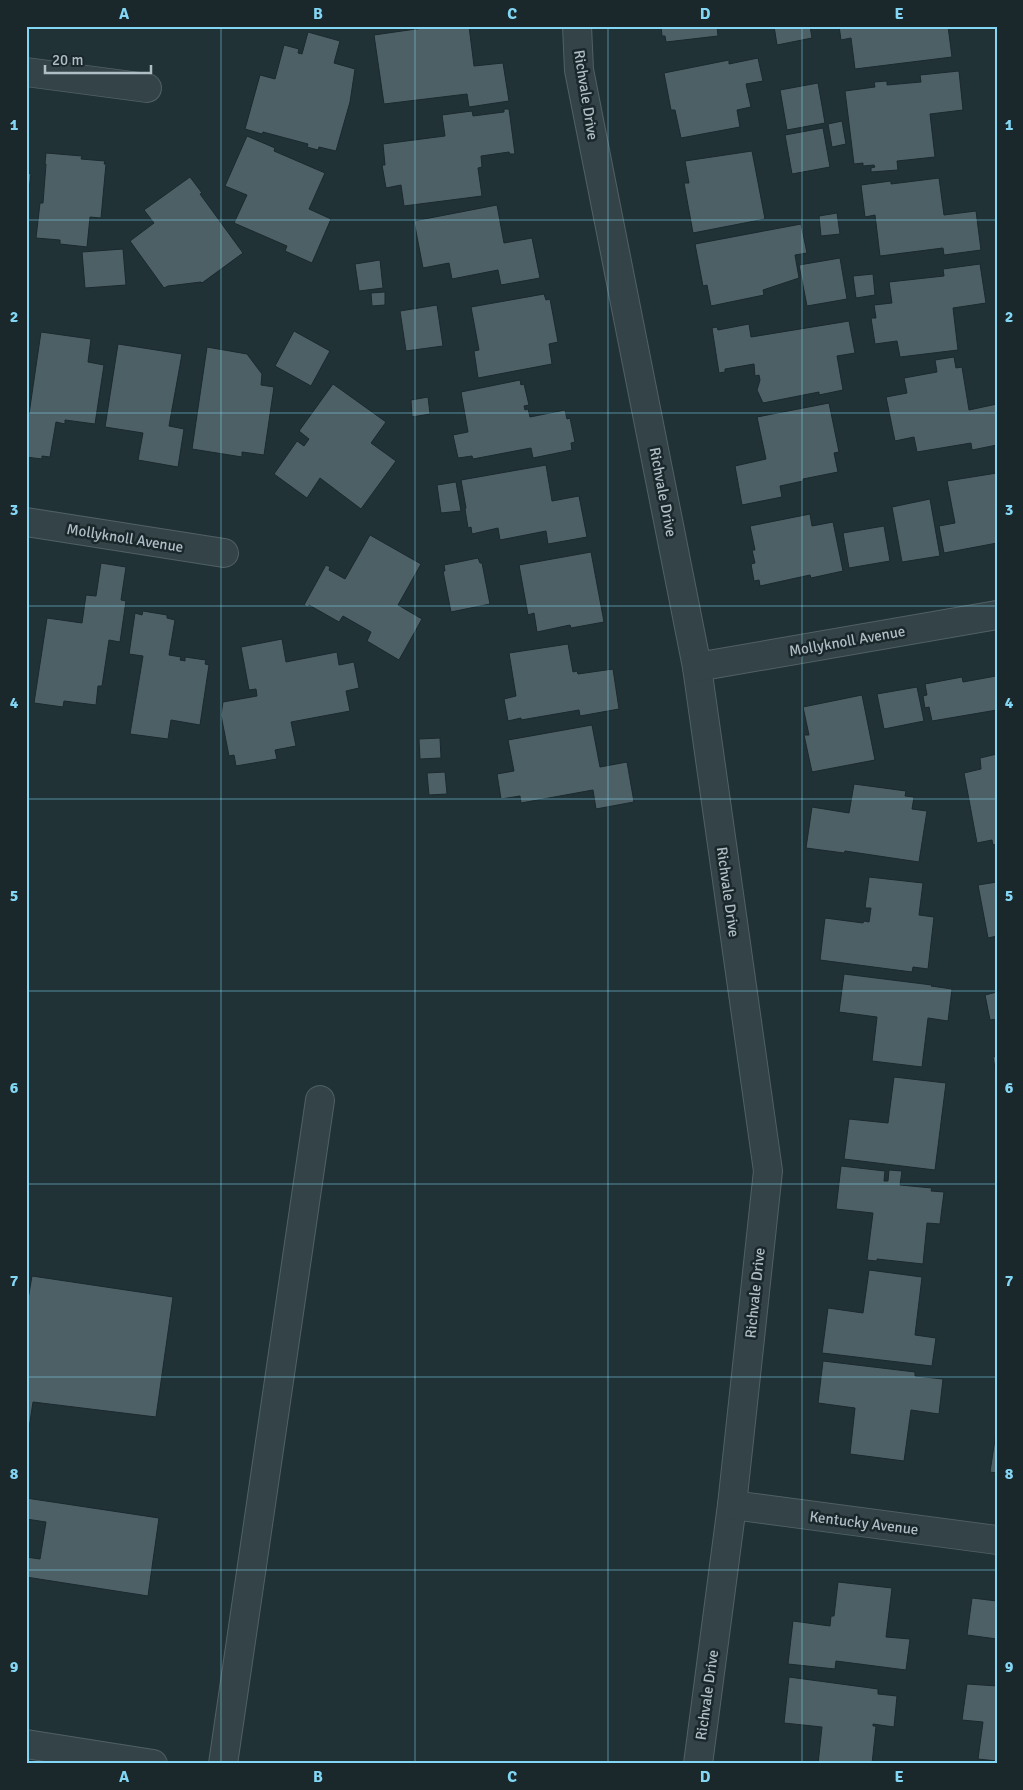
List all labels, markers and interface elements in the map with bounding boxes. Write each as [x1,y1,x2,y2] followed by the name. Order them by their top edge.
[119,4,130,24] text: A
[313,4,323,24] text: B
[507,4,517,24] text: C
[700,4,711,24] text: D
[894,4,904,24] text: E
[45,42,151,74] scale bar
[570,49,602,141] street label: Richvale Drive
[52,51,83,69] text: 20 m
[10,115,19,135] text: 1
[1005,115,1014,135] text: 1
[10,307,18,327] text: 2
[1005,307,1013,327] text: 2
[645,446,681,538] street label: Richvale Drive
[10,500,18,520] text: 3
[1005,500,1013,520] text: 3
[65,520,185,556] street label: Mollyknoll Avenue
[787,622,907,660] street label: Mollyknoll Avenue
[10,693,19,713] text: 4
[1005,693,1014,713] text: 4
[713,846,743,938] street label: Richvale Drive
[10,886,18,906] text: 5
[1005,886,1013,906] text: 5
[10,1078,19,1098] text: 6
[1005,1078,1014,1098] text: 6
[741,1247,769,1339] street label: Richvale Drive
[10,1271,19,1291] text: 7
[1005,1271,1014,1291] text: 7
[10,1464,19,1484] text: 8
[1005,1464,1014,1484] text: 8
[808,1507,920,1539] street label: Kentucky Avenue
[692,1649,722,1741] street label: Richvale Drive
[10,1657,19,1677] text: 9
[1005,1657,1014,1677] text: 9
[119,1767,130,1787] text: A
[313,1767,323,1787] text: B
[507,1767,517,1787] text: C
[700,1767,711,1787] text: D
[894,1767,904,1787] text: E

